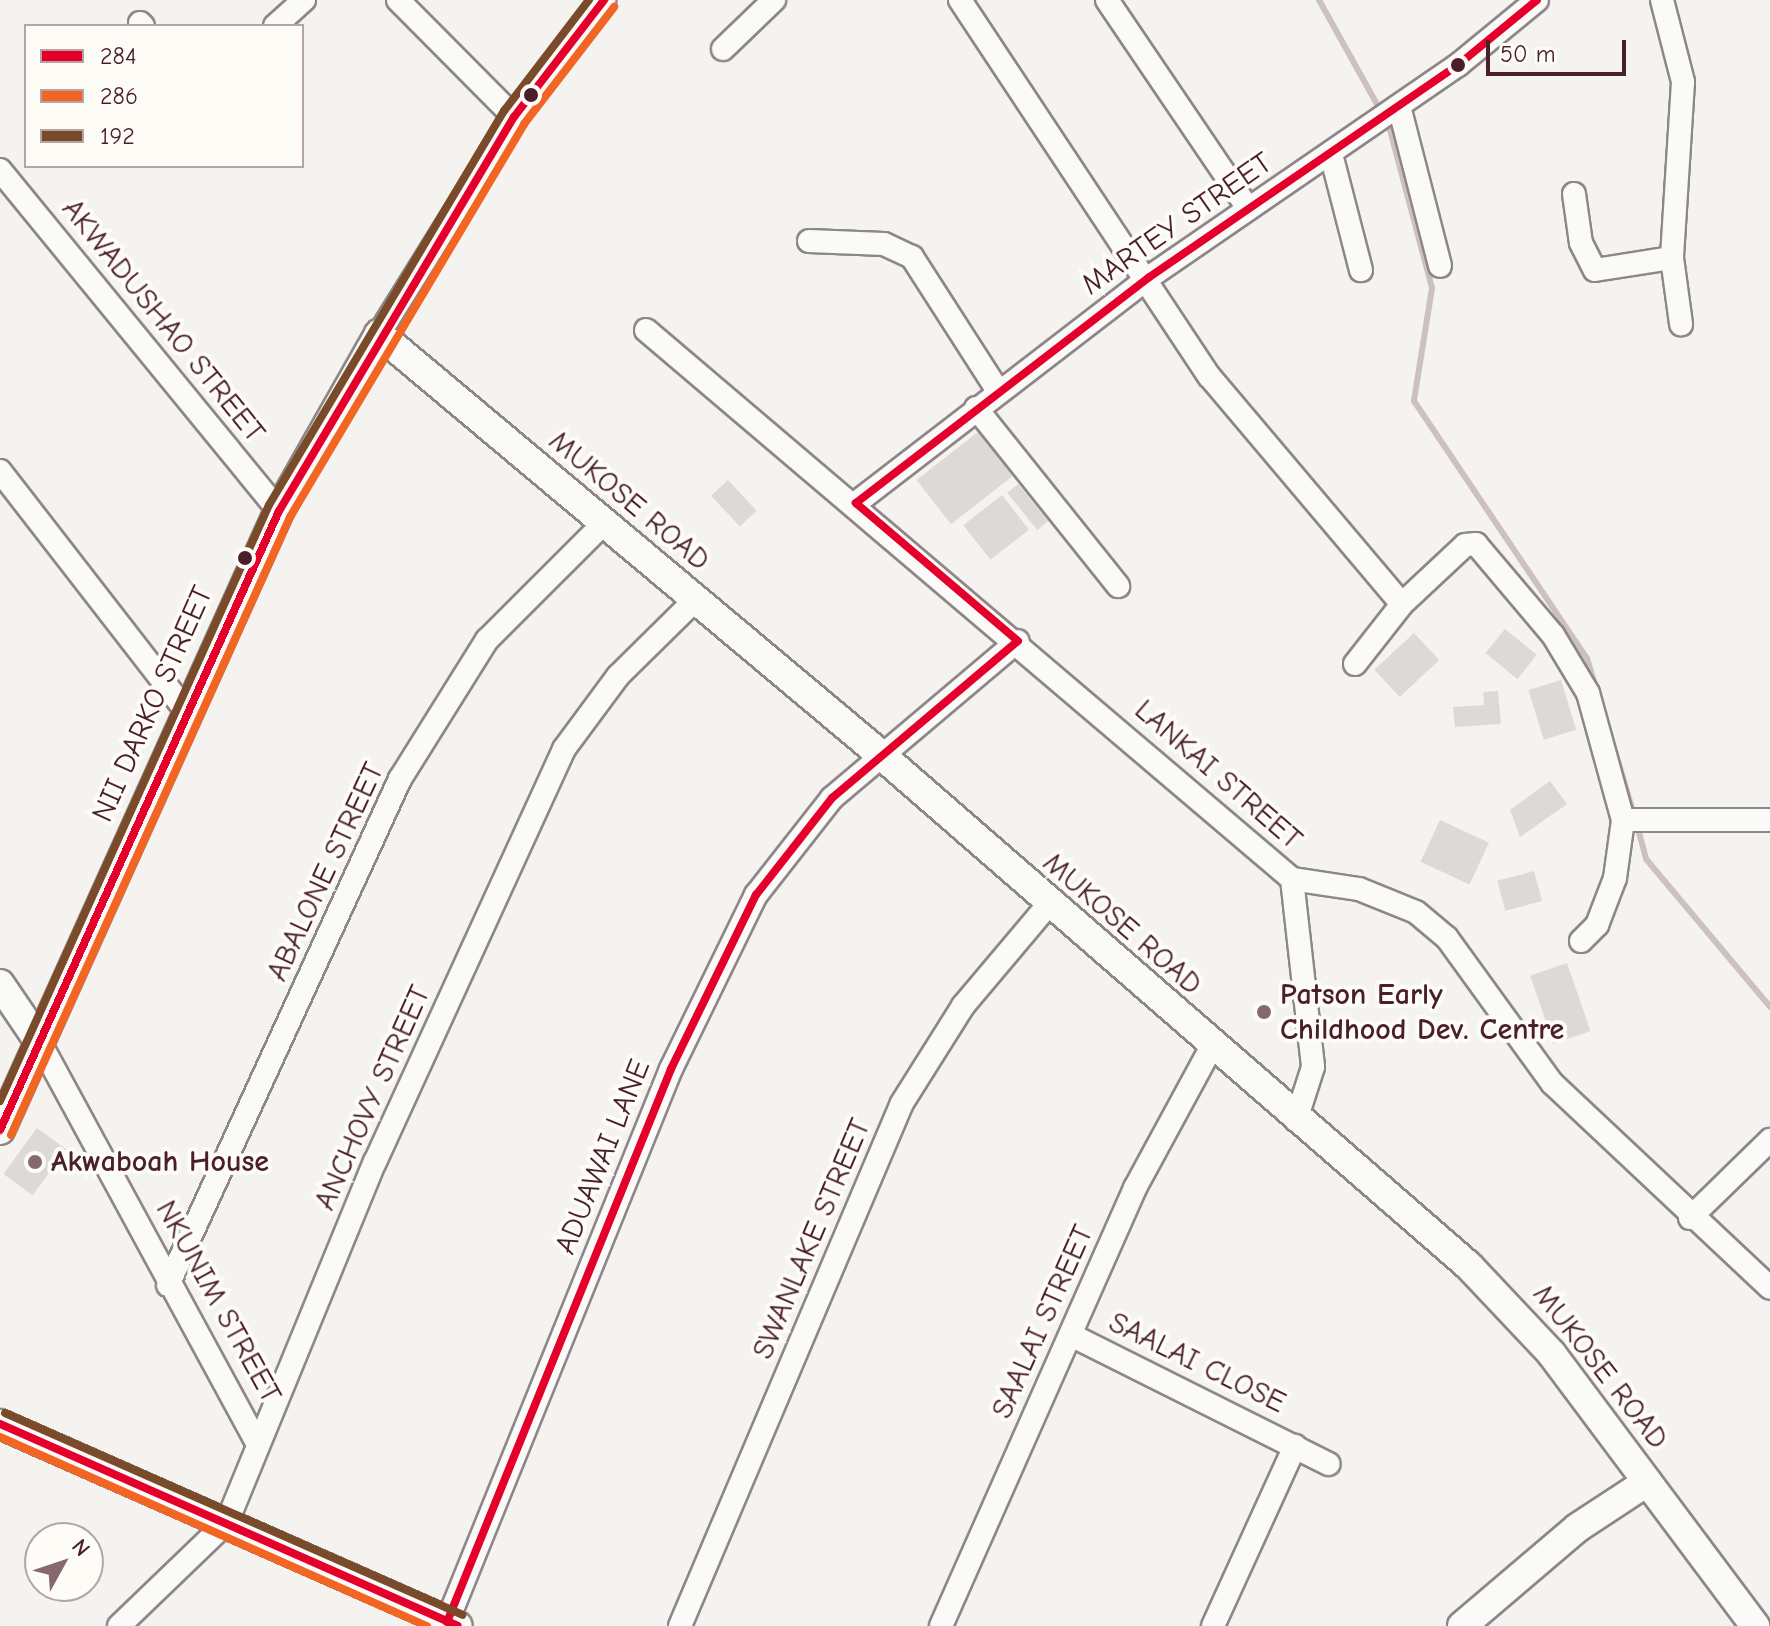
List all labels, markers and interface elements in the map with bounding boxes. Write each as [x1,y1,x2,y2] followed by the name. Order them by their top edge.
[24,24,304,168] legend
[1490,24,1630,74] scale bar
[1500,40,1556,68] text: 50 m
[100,42,137,70] text: 284
[1450,57,1466,73] unlabelled marker
[100,82,138,110] text: 286
[523,87,539,103] unlabelled marker
[100,122,135,150] text: 192
[1075,145,1279,303] street label: MARTEY STREET
[54,192,272,450] street label: AKWADUSHAO STREET
[541,423,717,579] street label: MUKOSE ROAD
[237,550,253,566] unlabelled marker
[85,581,221,827] street label: NII DARKO STREET
[1127,692,1309,858] street label: LANKAI STREET
[260,757,392,987] street label: ABALONE STREET
[1035,845,1209,1003] street label: MUKOSE ROAD
[1280,977,1564,1048] place label: Patson Early Childhood Dev. Centre
[307,980,439,1216] street label: ANCHOVY STREET
[1255,1003,1273,1021] marker: Patson Early Childhood Dev. Centre
[548,1055,658,1259] street label: ADUAWAI LANE
[745,1113,879,1365] street label: SWANLAKE STREET
[51,1144,269,1180] place label: Akwaboah House
[26,1153,44,1171] marker: Akwaboah House
[148,1194,288,1410] street label: NKUNIM STREET
[984,1220,1102,1424] street label: SAALAI STREET
[1525,1278,1675,1456] street label: MUKOSE ROAD
[1103,1305,1291,1421] street label: SAALAI CLOSE
[24,1522,104,1602] north arrow
[66,1534,95,1562] text: N

